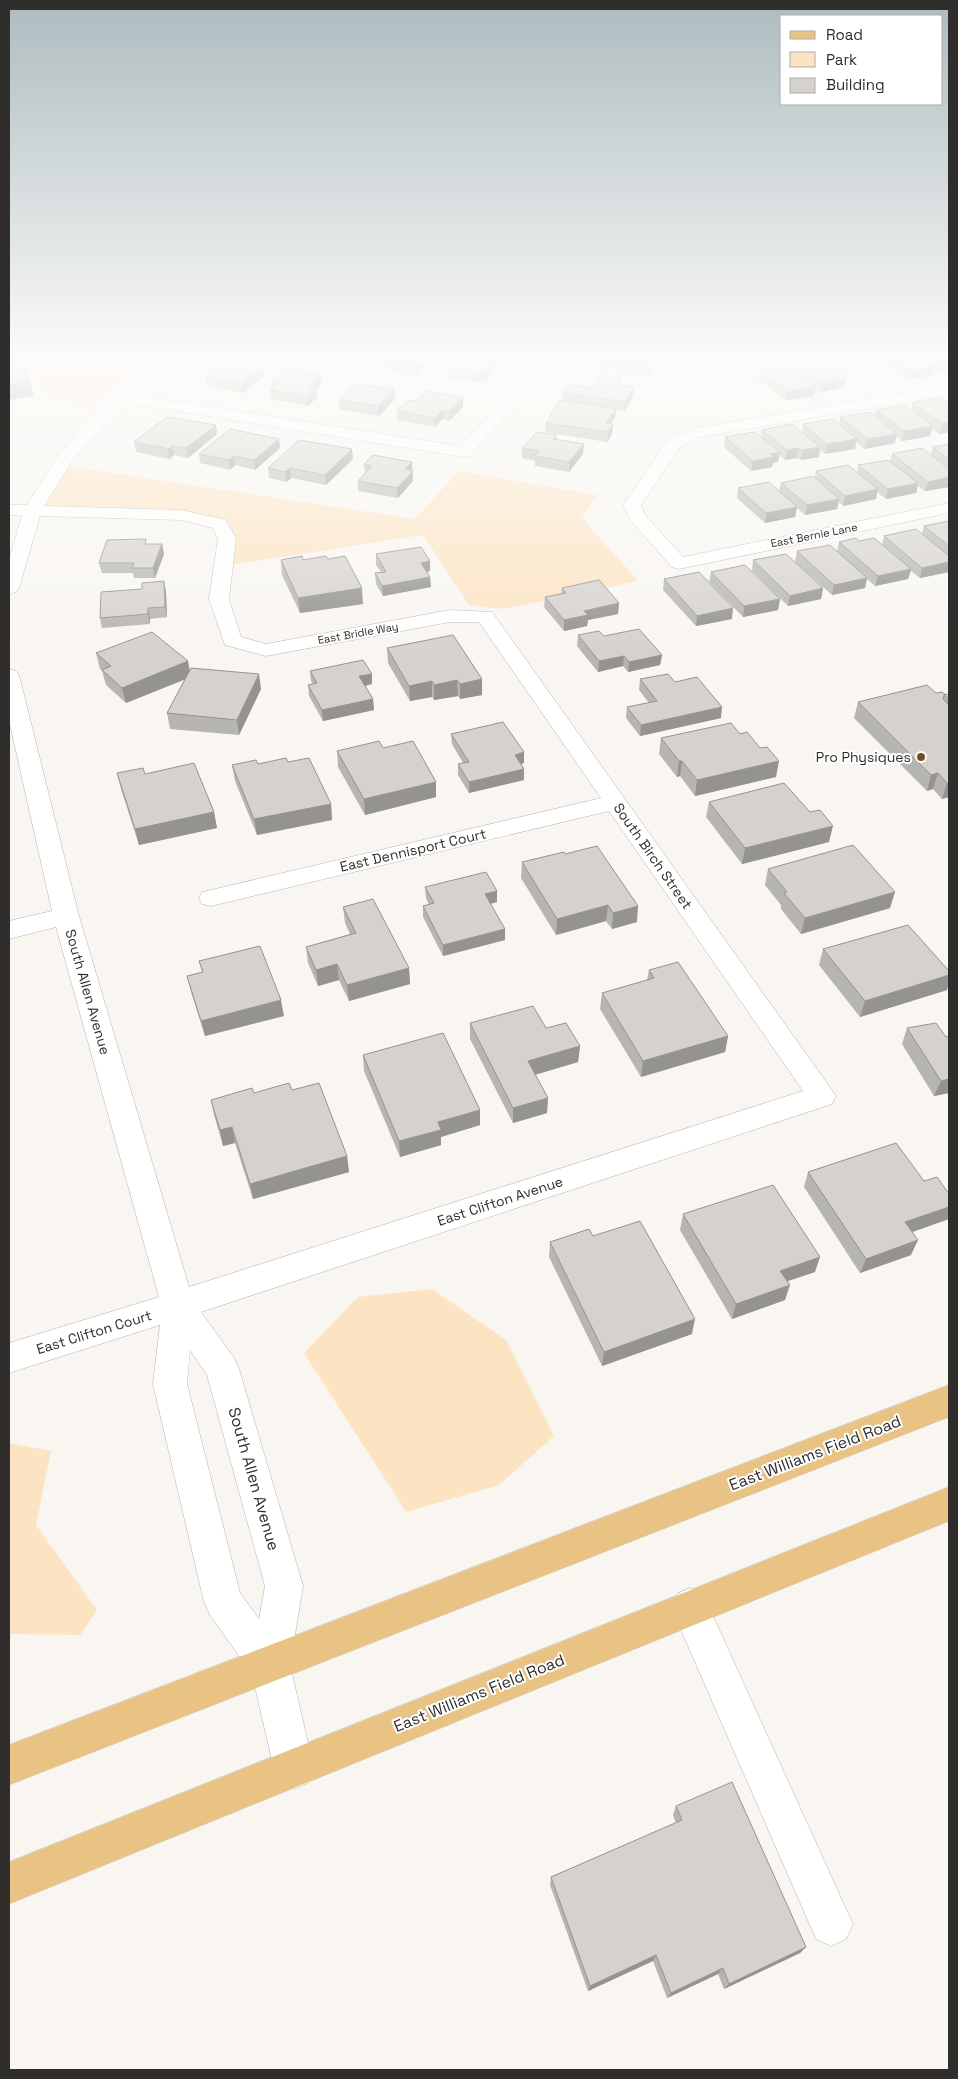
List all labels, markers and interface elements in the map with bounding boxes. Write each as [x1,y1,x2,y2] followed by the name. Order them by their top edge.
[780,15,943,105] legend
[826,25,863,44] text: Road
[826,50,857,69] text: Park
[826,75,885,94] text: Building
[769,520,859,550] street label: East Bernie Lane
[317,619,399,647] street label: East Bridle Way
[816,748,911,766] place label: Pro Physiques
[915,751,927,763] marker: Pro Physiques
[610,799,696,913] street label: South Birch Street
[338,824,488,876] street label: East Dennisport Court
[61,927,115,1057] street label: South Allen Avenue
[435,1172,565,1230] street label: East Clifton Avenue
[34,1306,154,1358] street label: East Clifton Court
[223,1405,285,1553] street label: South Allen Avenue
[726,1410,904,1496] street label: East Williams Field Road
[390,1649,568,1737] street label: East Williams Field Road

